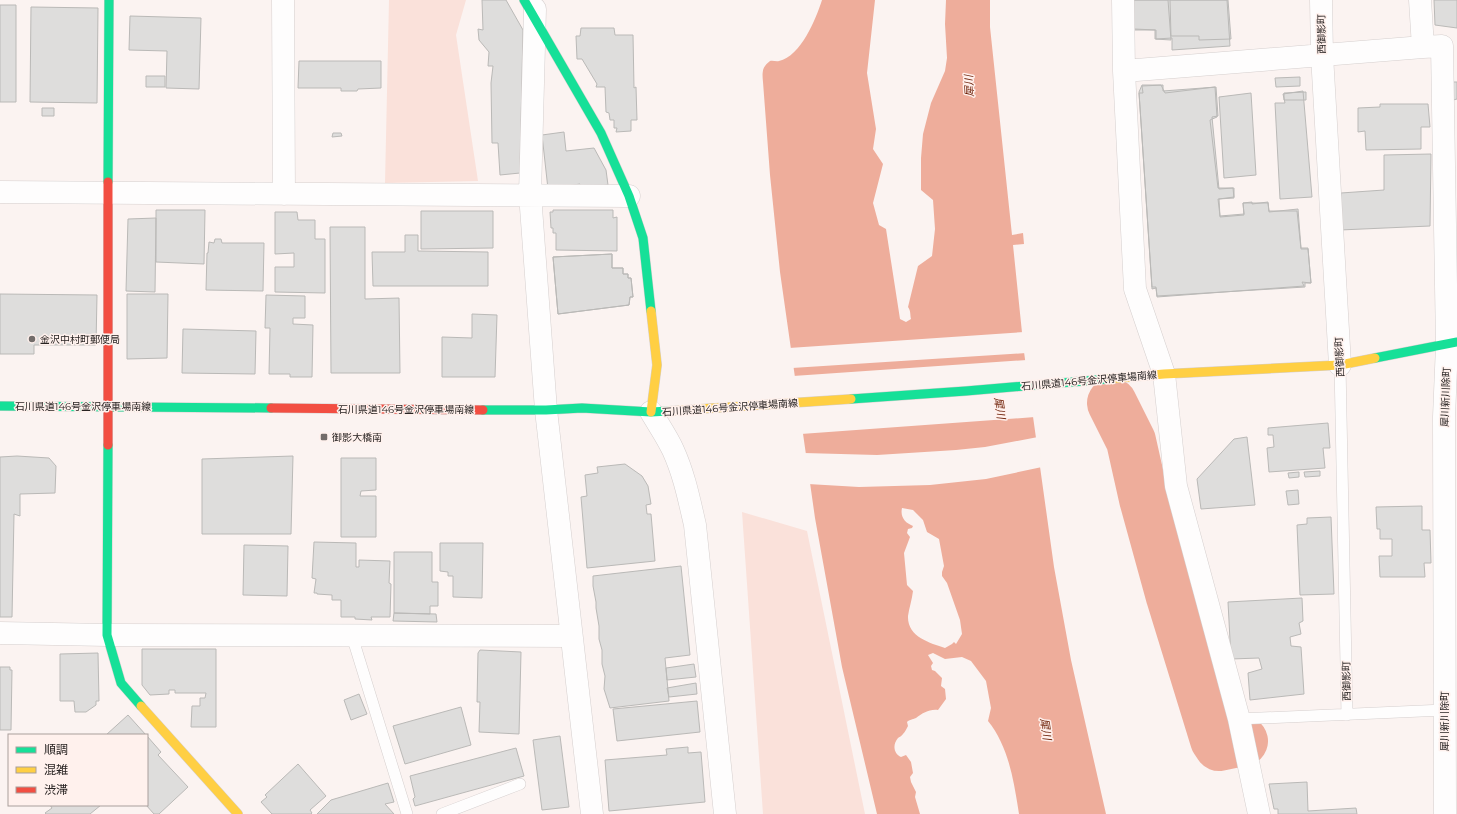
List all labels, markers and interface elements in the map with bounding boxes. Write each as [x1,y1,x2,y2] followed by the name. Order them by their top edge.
[1315,14,1328,54] street label: 西御影町
[961,74,977,97] water label: 犀川
[40,333,120,346] place label: 金沢中村町郵便局
[27,334,37,344] marker: 金沢中村町郵便局
[1332,337,1347,377] street label: 西御影町
[1438,367,1453,427] street label: 犀川新川除町
[1021,368,1158,393] street label: 石川県道146号金沢停車場南線
[662,396,798,419] street label: 石川県道146号金沢停車場南線
[992,396,1009,421] water label: 犀川
[15,400,151,413] street label: 石川県道146号金沢停車場南線
[338,403,474,416] street label: 石川県道146号金沢停車場南線
[332,431,382,444] place label: 御影大橋南
[319,432,329,442] marker: 御影大橋南
[1340,661,1353,701] street label: 西御影町
[1438,691,1451,751] street label: 犀川新川除町
[1038,717,1055,742] water label: 犀川
[8,734,148,806] legend
[44,742,68,757] text: 順調
[44,762,68,777] text: 混雑
[44,782,68,797] text: 渋滞

